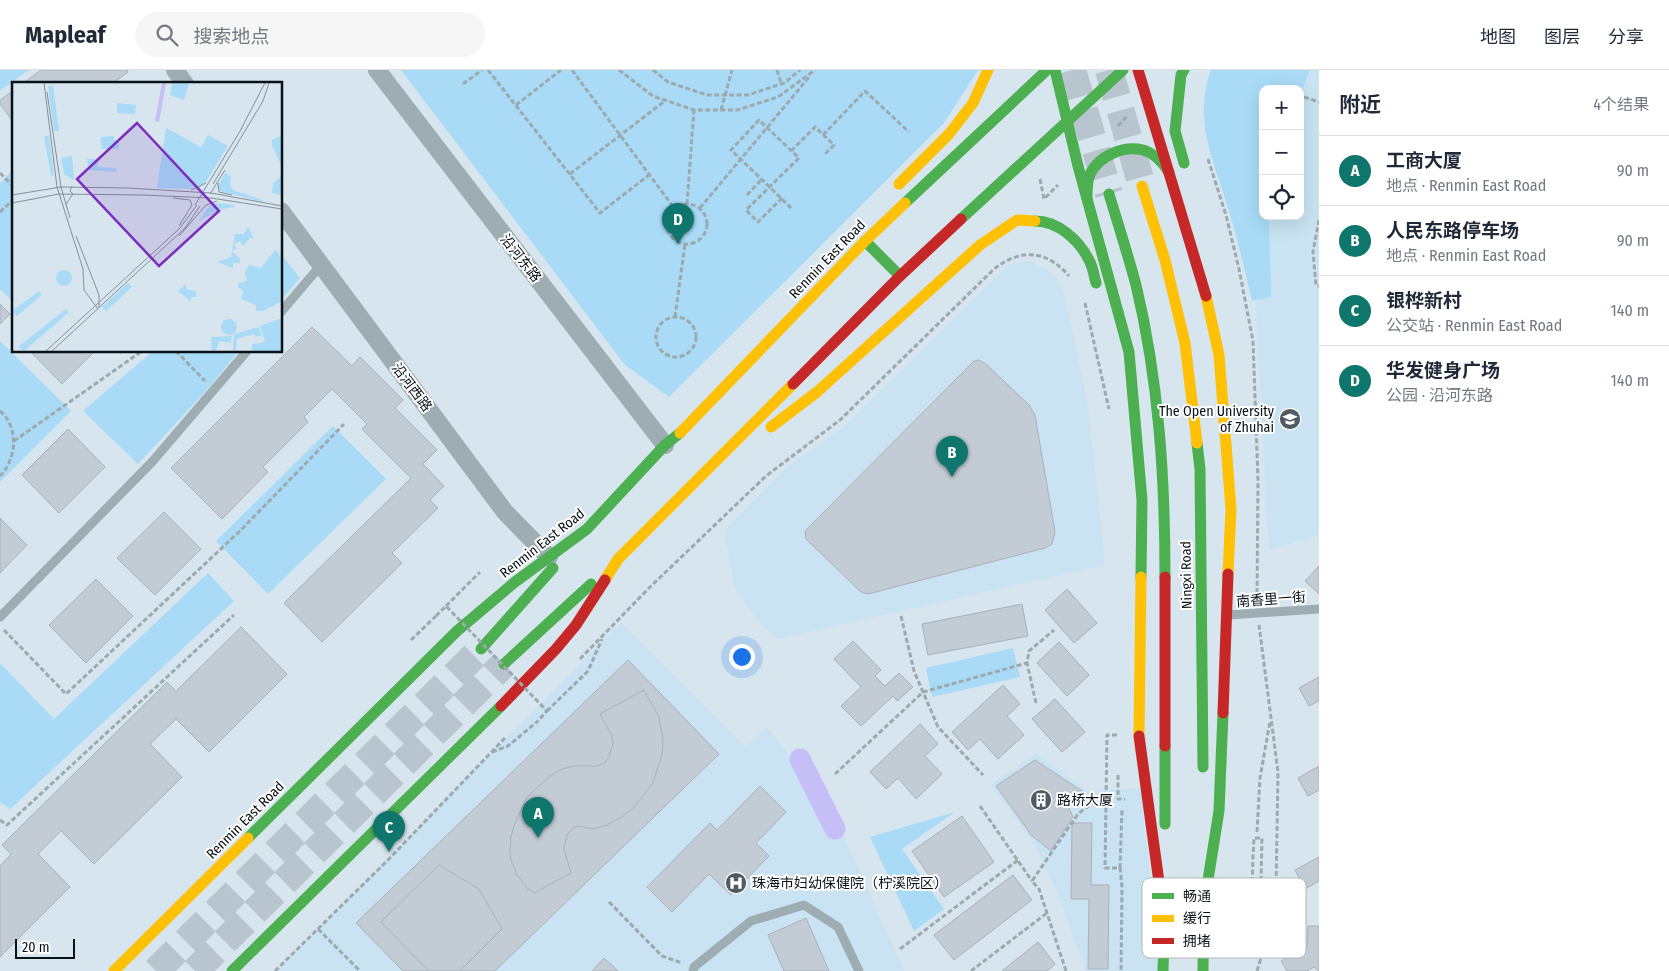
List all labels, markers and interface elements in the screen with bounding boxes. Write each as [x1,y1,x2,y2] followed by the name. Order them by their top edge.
[135,12,485,57] search box
[25,21,105,49] text: Mapleaf
[153,21,181,49] icon: search
[193,25,270,48] text: 搜索地点
[1480,26,1516,48] text: 地图
[1544,26,1580,48] text: 图层
[1608,26,1644,48] text: 分享
[12,82,282,352] inset map
[1259,85,1304,220] map controls
[1259,85,1304,130] button: +
[1339,92,1381,118] text: 附近
[1593,95,1649,114] text: 4个结果
[1259,130,1304,175] button: −
[1386,149,1462,172] text: 工商大厦
[1351,161,1359,180] text: A
[1617,161,1649,180] text: 90 m
[1259,175,1304,220] button: locate
[1386,176,1546,195] text: 地点 · Renmin East Road
[662,203,694,244] pin: D
[786,216,869,302] street label: Renmin East Road
[1386,219,1519,242] text: 人民东路停车场
[497,231,545,286] street label: 沿河东路
[1351,231,1359,250] text: B
[1617,231,1649,250] text: 90 m
[1386,246,1546,265] text: 地点 · Renmin East Road
[1386,289,1462,312] text: 银桦新村
[1351,301,1359,320] text: C
[1611,301,1649,320] text: 140 m
[1386,316,1562,335] text: 公交站 · Renmin East Road
[1386,359,1500,382] text: 华发健身广场
[388,360,435,415] street label: 沿河西路
[1350,371,1360,390] text: D
[1611,371,1649,390] text: 140 m
[1386,386,1493,405] text: 公园 · 沿河东路
[1159,403,1275,436] place label: The Open University of Zhuhai
[1278,407,1302,431] school or university icon: The Open University of Zhuhai
[936,436,968,477] pin: B
[497,505,588,582] street label: Renmin East Road
[1177,541,1196,609] street label: Ningxi Road
[1236,589,1307,610] street label: 南香里一街
[729,644,755,670] your location
[203,778,288,863] street label: Renmin East Road
[1029,788,1053,812] building icon: 路桥大厦
[1057,792,1113,809] place label: 路桥大厦
[522,797,554,838] pin: A
[373,811,405,852] pin: C
[724,871,748,895] hospital icon: 珠海市妇幼保健院（柠溪院区）
[752,875,948,892] place label: 珠海市妇幼保健院（柠溪院区）
[1142,878,1306,958] legend
[1183,888,1211,905] text: 畅通
[1183,910,1211,927] text: 缓行
[1183,933,1211,950] text: 拥堵
[15,936,75,959] scale bar
[22,939,50,956] text: 20 m

